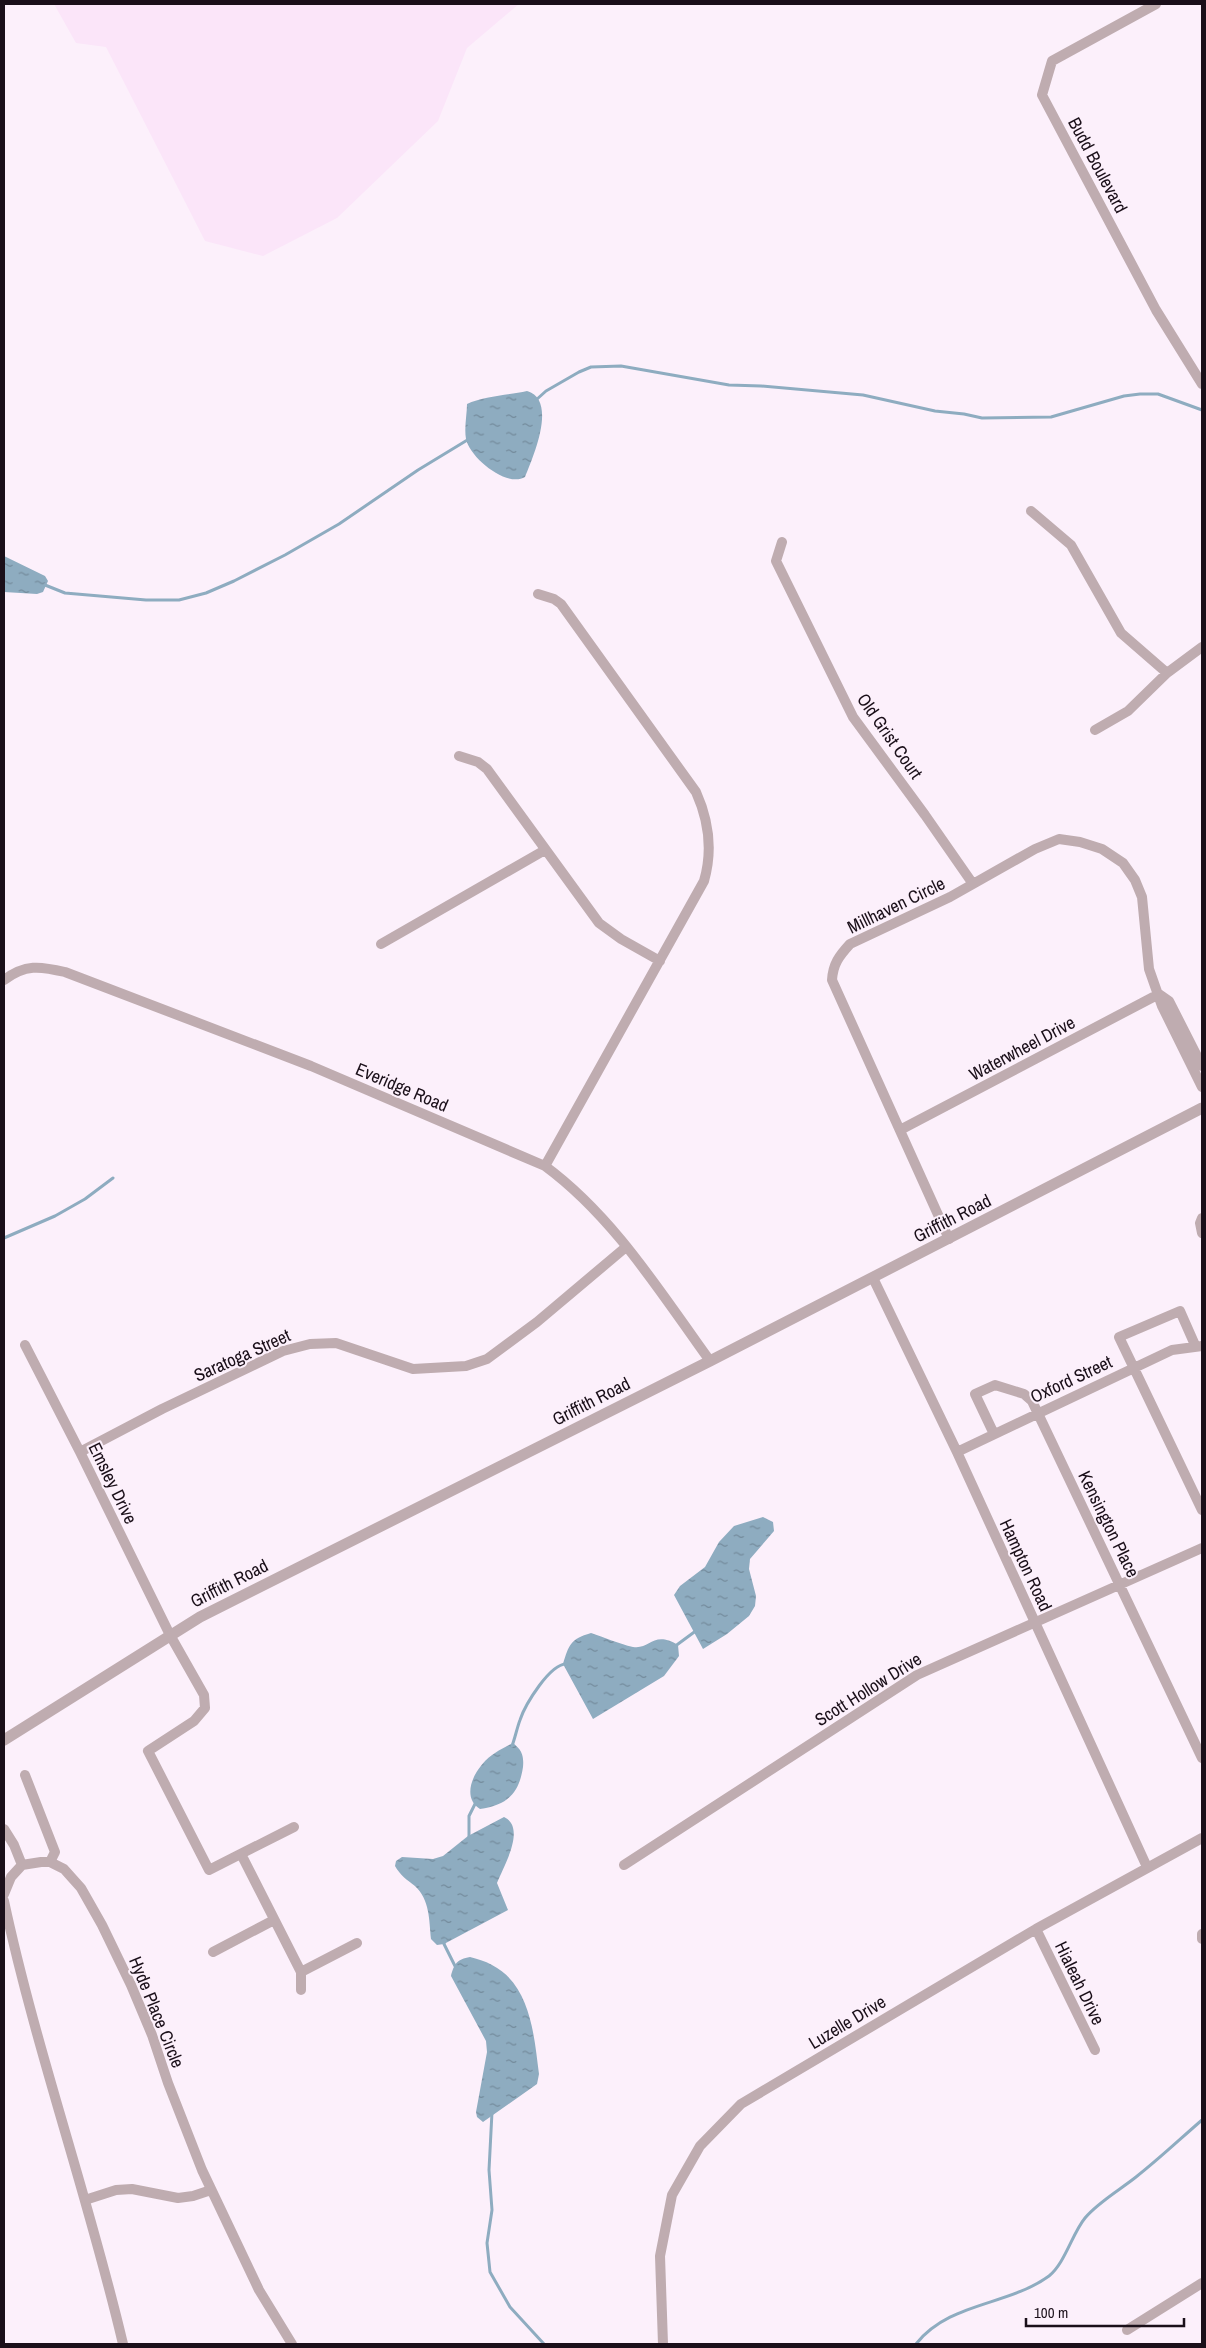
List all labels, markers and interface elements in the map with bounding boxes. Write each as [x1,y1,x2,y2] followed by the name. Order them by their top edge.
[1062,113,1134,217] street label: Budd Boulevard
[851,688,929,784] street label: Old Grist Court
[843,871,949,939] street label: Millhaven Circle
[965,1010,1079,1086] street label: Waterwheel Drive
[352,1056,452,1118] street label: Everidge Road
[909,1188,995,1248] street label: Griffith Road
[190,1323,294,1387] street label: Saratoga Street
[1026,1349,1116,1409] street label: Oxford Street
[548,1371,634,1431] street label: Griffith Road
[83,1438,143,1528] street label: Emsley Drive
[1072,1467,1146,1581] street label: Kensington Place
[994,1515,1058,1615] street label: Hampton Road
[186,1553,272,1613] street label: Griffith Road
[810,1646,926,1732] street label: Scott Hollow Drive
[1049,1937,1111,2029] street label: Hialeah Drive
[123,1953,191,2071] street label: Hyde Place Circle
[804,1989,890,2055] street label: Luzelle Drive
[1026,2296,1184,2328] scale bar
[1034,2302,1068,2323] text: 100 m

